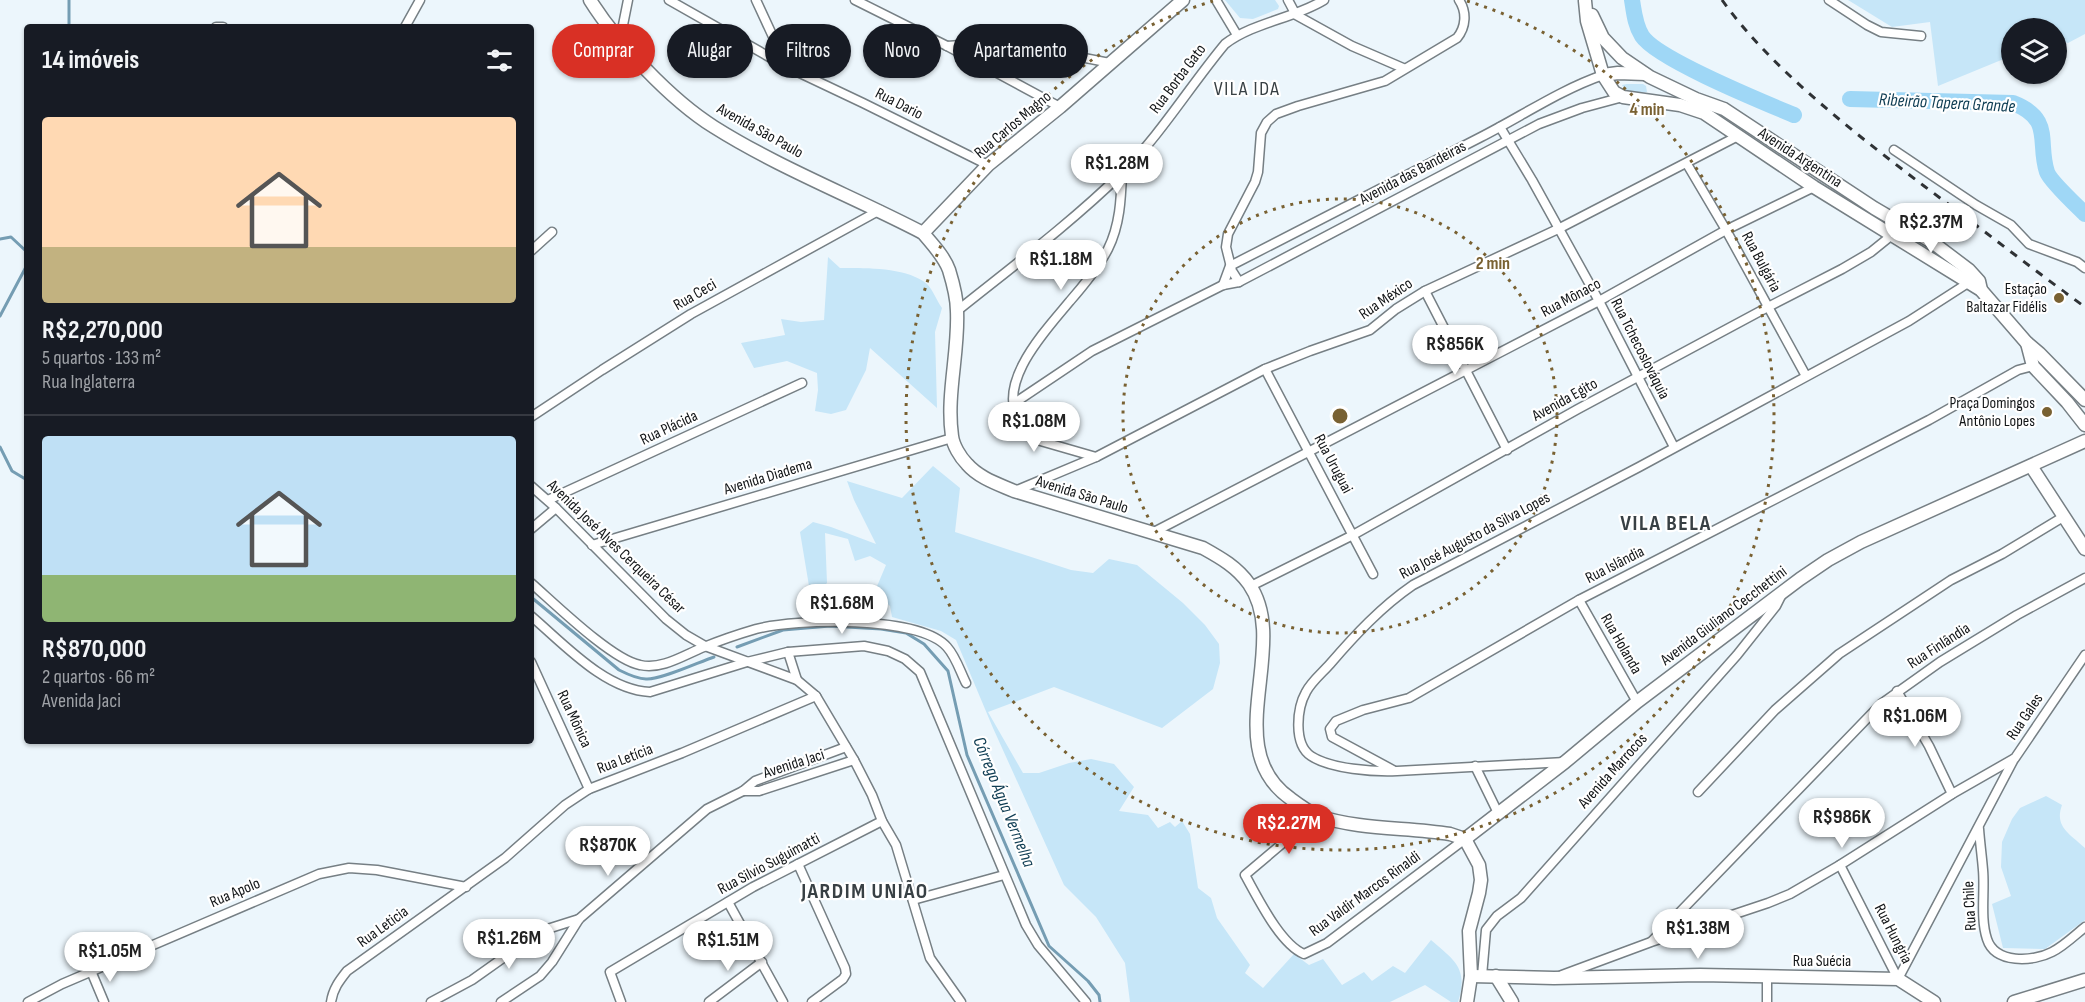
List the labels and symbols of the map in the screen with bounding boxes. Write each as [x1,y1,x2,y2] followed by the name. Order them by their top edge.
[1146,41,1210,117] street label: Rua Borba Gato
[1214,77,1280,101] district label: VILA IDA
[872,84,926,124] street label: Rua Dario
[971,87,1055,163] street label: Rua Carlos Magno
[1878,89,2016,117] water label: Ribeirão Tapera Grande
[713,99,806,162] street label: Avenida São Paulo
[1630,99,1664,120] text: 4 min
[1754,123,1846,192] street label: Avenida Argentina
[1356,137,1470,210] street label: Avenida das Bandeiras
[1062,144,1172,195] pin: R$1.28M
[1876,203,1986,254] pin: R$2.37M
[1737,229,1785,295] street label: Rua Bulgária
[1006,240,1116,291] pin: R$1.18M
[1476,253,1510,274] text: 2 min
[1356,274,1416,324] street label: Rua México
[1538,274,1604,322] street label: Rua Mônaco
[670,275,720,315] street label: Rua Ceci
[1966,280,2047,317] place label: Estação Baltazar Fidélis
[2052,291,2066,305] marker: Estação Baltazar Fidélis
[1606,295,1674,403] street label: Rua Tchecoslováquia
[1406,325,1504,376] pin: R$856K
[1528,374,1601,426] street label: Avenida Egito
[1950,394,2035,431] place label: Praça Domingos Antônio Lopes
[979,402,1089,453] pin: R$1.08M
[2040,405,2054,419] marker: Praça Domingos Antônio Lopes
[1330,406,1350,426] centre of rings
[637,407,701,449] street label: Rua Plácida
[1310,431,1356,497] street label: Rua Uruguai
[721,455,814,500] street label: Avenida Diadema
[1033,472,1130,518] street label: Avenida São Paulo
[542,475,689,618] street label: Avenida José Alves Cerqueira César
[1396,488,1554,584] street label: Rua José Augusto da Silva Lopes
[1620,510,1712,537] district label: VILA BELA
[1582,542,1648,588] street label: Rua Islândia
[1656,562,1791,670] street label: Avenida Giuliano Cecchettini
[787,584,897,635] pin: R$1.68M
[1596,611,1646,677] street label: Rua Holanda
[1904,619,1974,673] street label: Rua Finlândia
[552,687,596,751] street label: Rua Mônica
[2003,690,2048,744] street label: Rua Gales
[1860,697,1970,748] pin: R$1.06M
[1574,729,1652,813] street label: Avenida Marrocos
[968,734,1040,871] water label: Córrego Água Vermelha
[594,740,656,778] street label: Rua Letícia
[760,745,827,783] street label: Avenida Jaci
[1793,798,1891,849] pin: R$986K
[1234,804,1344,855] pin: R$2.27M
[559,826,657,877] pin: R$870K
[715,829,823,899] street label: Rua Silvio Suguimatti
[1306,847,1424,941] street label: Rua Valdir Marcos Rinaldi
[207,874,263,912] street label: Rua Apolo
[800,878,929,905] district label: JARDIM UNIÃO
[1959,881,1981,931] street label: Rua Chile
[1870,901,1916,967] street label: Rua Hungria
[354,902,412,952] street label: Rua Leticia
[1643,909,1753,960] pin: R$1.38M
[454,919,564,970] pin: R$1.26M
[673,921,783,972] pin: R$1.51M
[55,932,165,983] pin: R$1.05M
[1793,952,1851,971] street label: Rua Suécia

